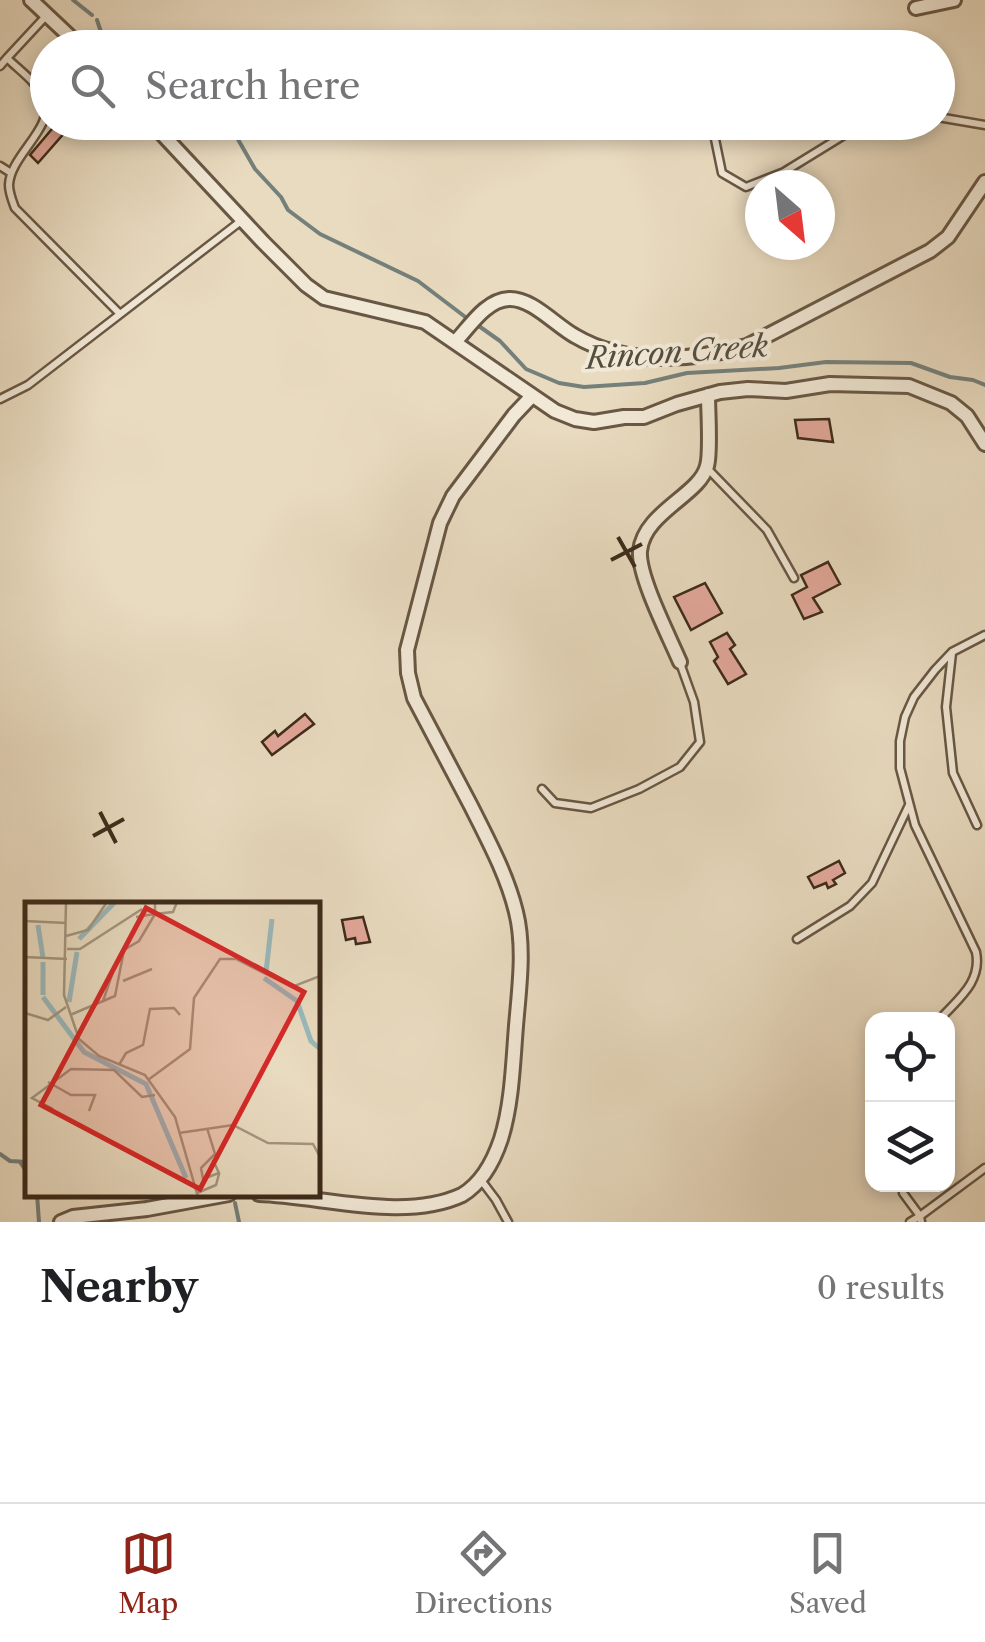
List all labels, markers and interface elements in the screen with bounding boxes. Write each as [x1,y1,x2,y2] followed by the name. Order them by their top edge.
[30,30,955,140] search box
[65,58,120,113] icon: search
[145,62,360,109] text: Search here
[745,170,835,260] north arrow
[583,327,770,377] water label: Rincon Creek
[25,902,320,1197] inset map
[865,1012,955,1192] map controls
[865,1012,955,1102] button: locate
[865,1102,955,1192] button: layers
[40,1261,198,1313] text: Nearby
[817,1268,945,1307] text: 0 results
[118,1526,178,1620] tab: Map
[414,1526,553,1620] tab: Directions
[789,1526,867,1620] tab: Saved

